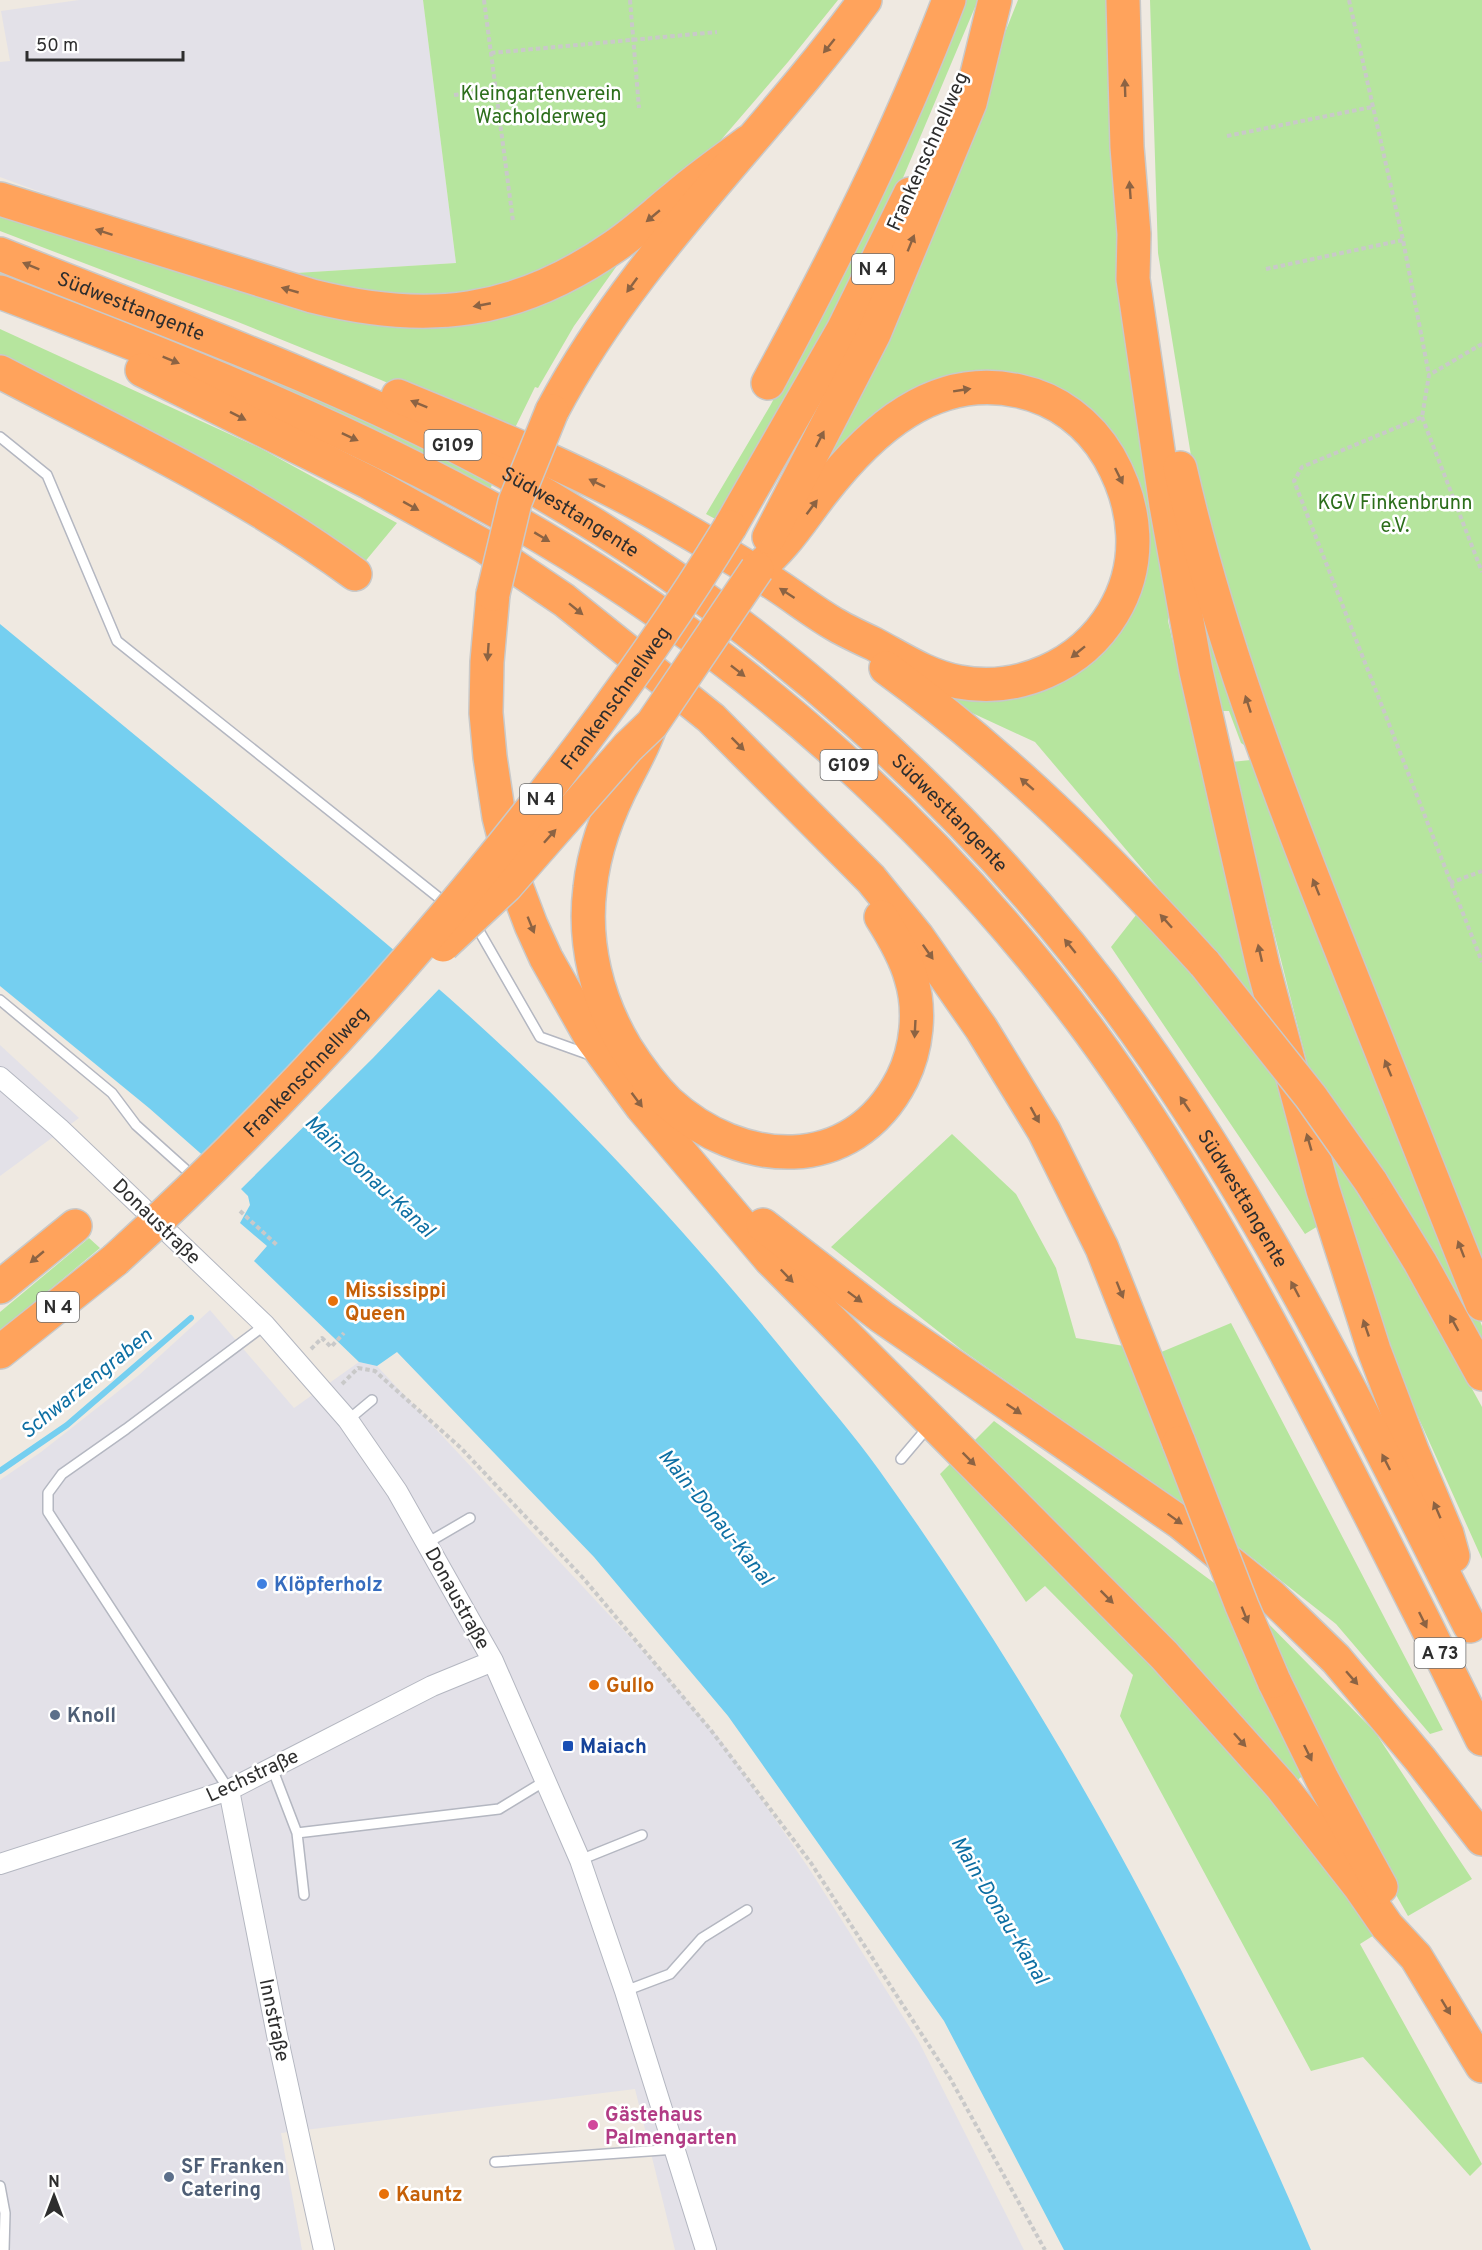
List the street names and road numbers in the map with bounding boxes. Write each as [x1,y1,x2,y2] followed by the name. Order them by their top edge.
[882,68,976,235] street label: Frankenschnellweg
[852,254,894,284] road number: N 4
[53,267,208,348] street label: Südwesttangente
[424,430,482,460] road number: G109
[496,462,643,565] street label: Südwesttangente
[556,622,677,776] street label: Frankenschnellweg
[885,749,1013,879] street label: Südwesttangente
[820,750,878,780] road number: G109
[520,784,562,814] road number: N 4
[239,1002,375,1144] street label: Frankenschnellweg
[1190,1125,1293,1273] street label: Südwesttangente
[106,1174,205,1271] street label: Donaustraße
[37,1292,79,1322] road number: N 4
[417,1543,495,1655] street label: Donaustraße
[1414,1638,1466,1668] road number: A 73
[202,1744,303,1810] street label: Lechstraße
[252,1977,294,2064] street label: Innstraße

